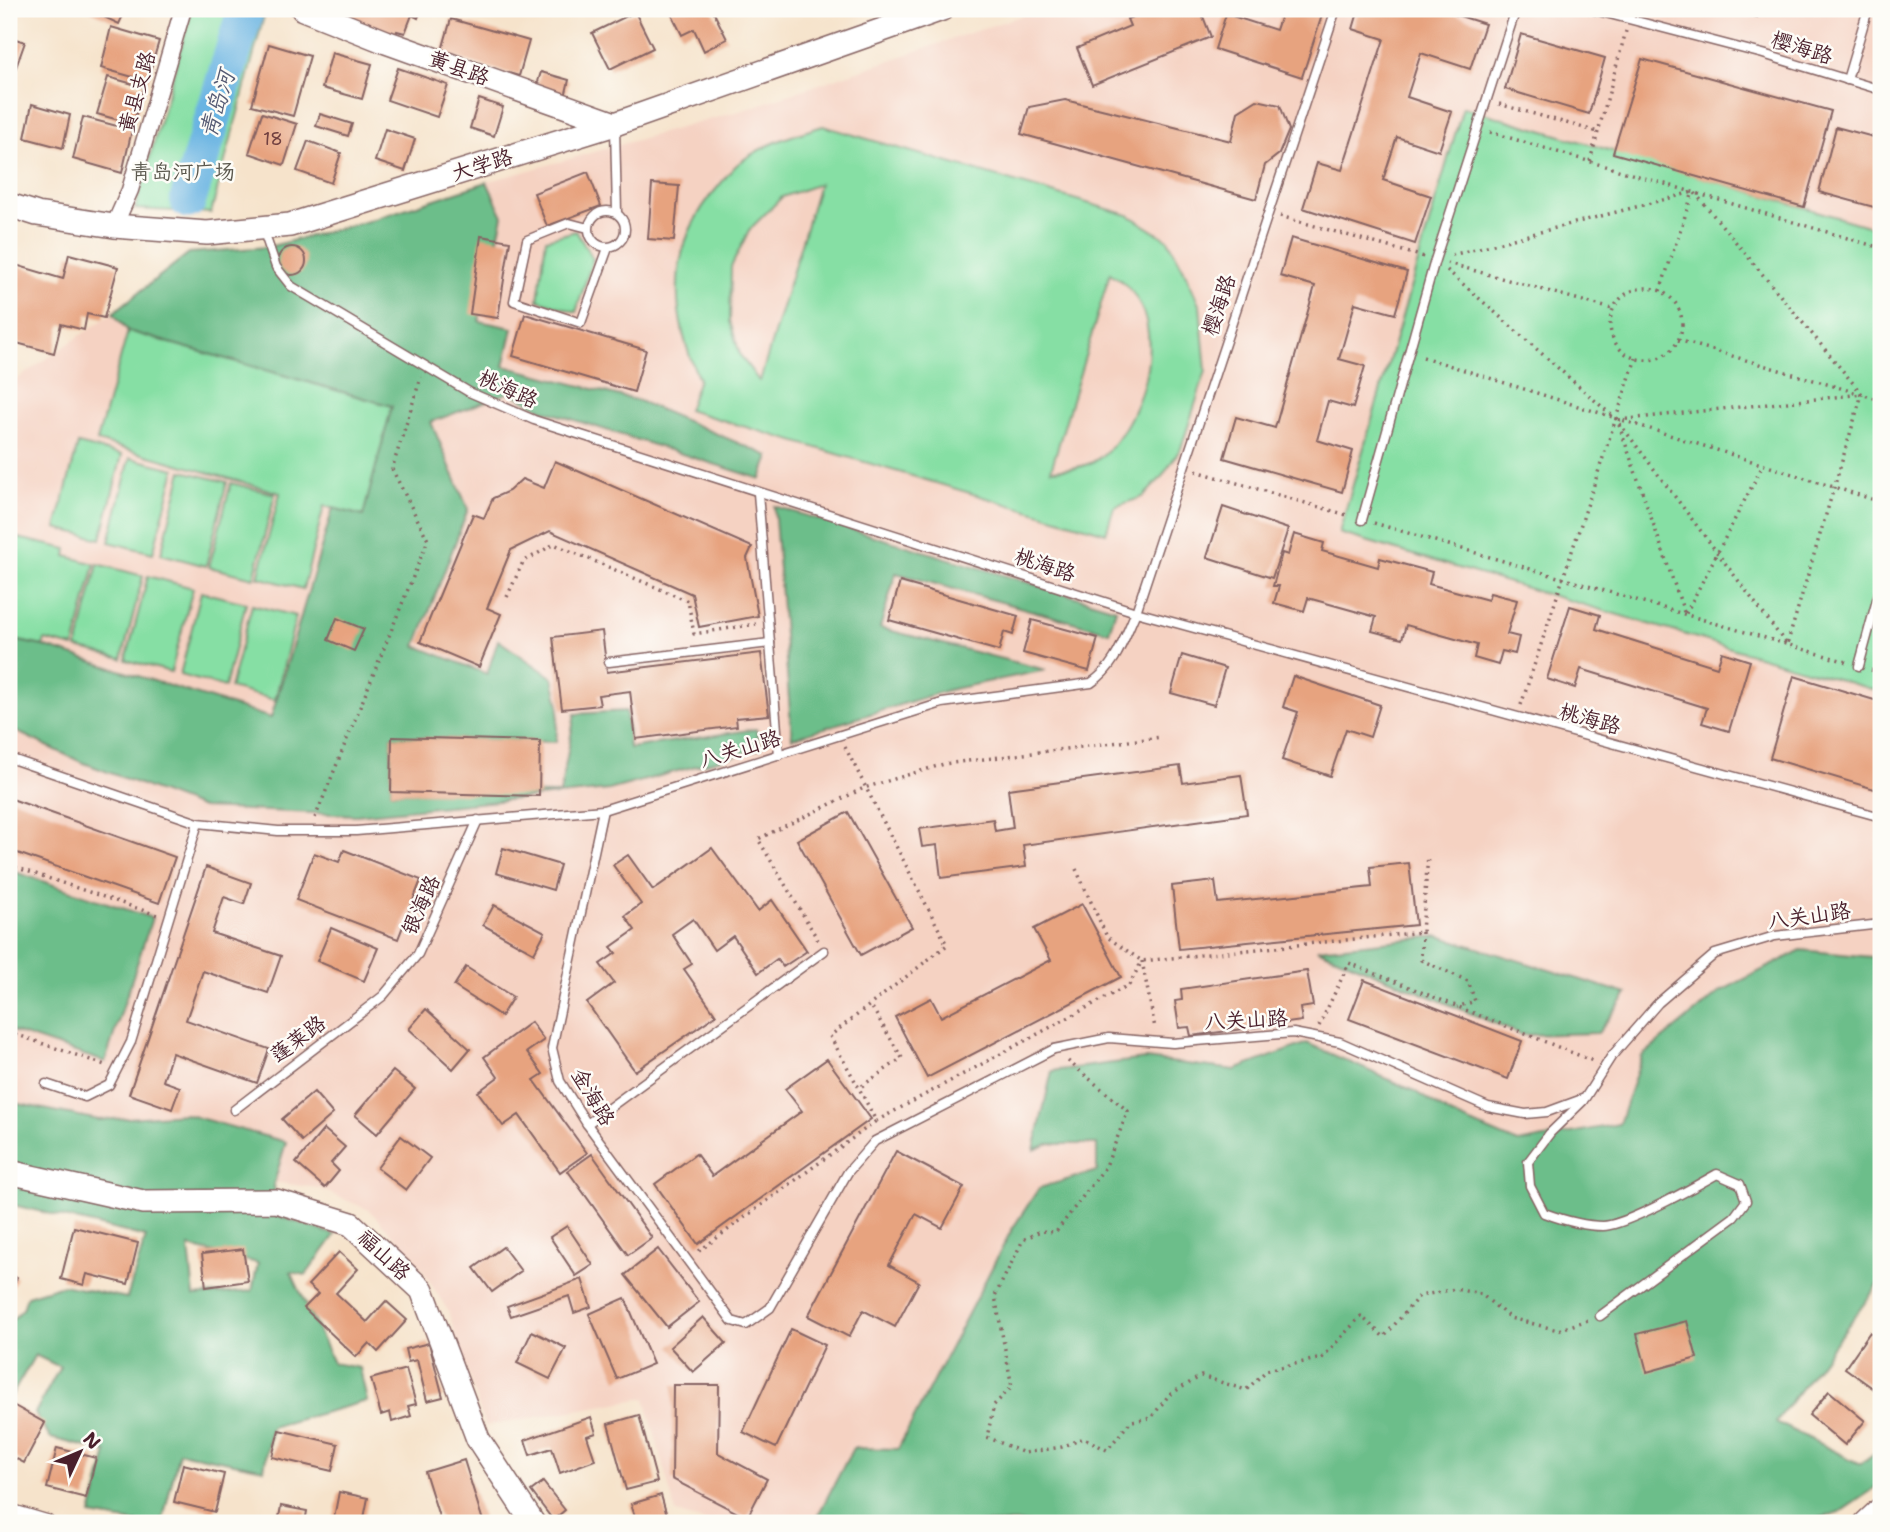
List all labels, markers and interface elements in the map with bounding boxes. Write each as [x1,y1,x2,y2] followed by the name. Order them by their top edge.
[1768,25,1836,71] street label: 樱海路
[425,44,493,92] street label: 黄县路
[112,48,162,136] street label: 黄县支路
[193,63,243,141] water label: 青岛河
[263,127,283,151] house number: 18
[448,142,516,188] street label: 大学路
[131,158,236,186] park label: 青岛河广场
[1196,271,1242,339] street label: 樱海路
[474,363,542,415] street label: 桃海路
[1011,542,1079,588] street label: 桃海路
[1556,697,1624,741] street label: 桃海路
[696,723,784,775] street label: 八关山路
[395,871,447,939] street label: 银海路
[1765,896,1853,936] street label: 八关山路
[1203,1004,1289,1036] street label: 八关山路
[264,1009,332,1069] street label: 蓬莱路
[565,1063,621,1131] street label: 金海路
[351,1223,417,1287] street label: 福山路
[46,1416,116,1486] north arrow
[78,1426,106,1455] text: N

